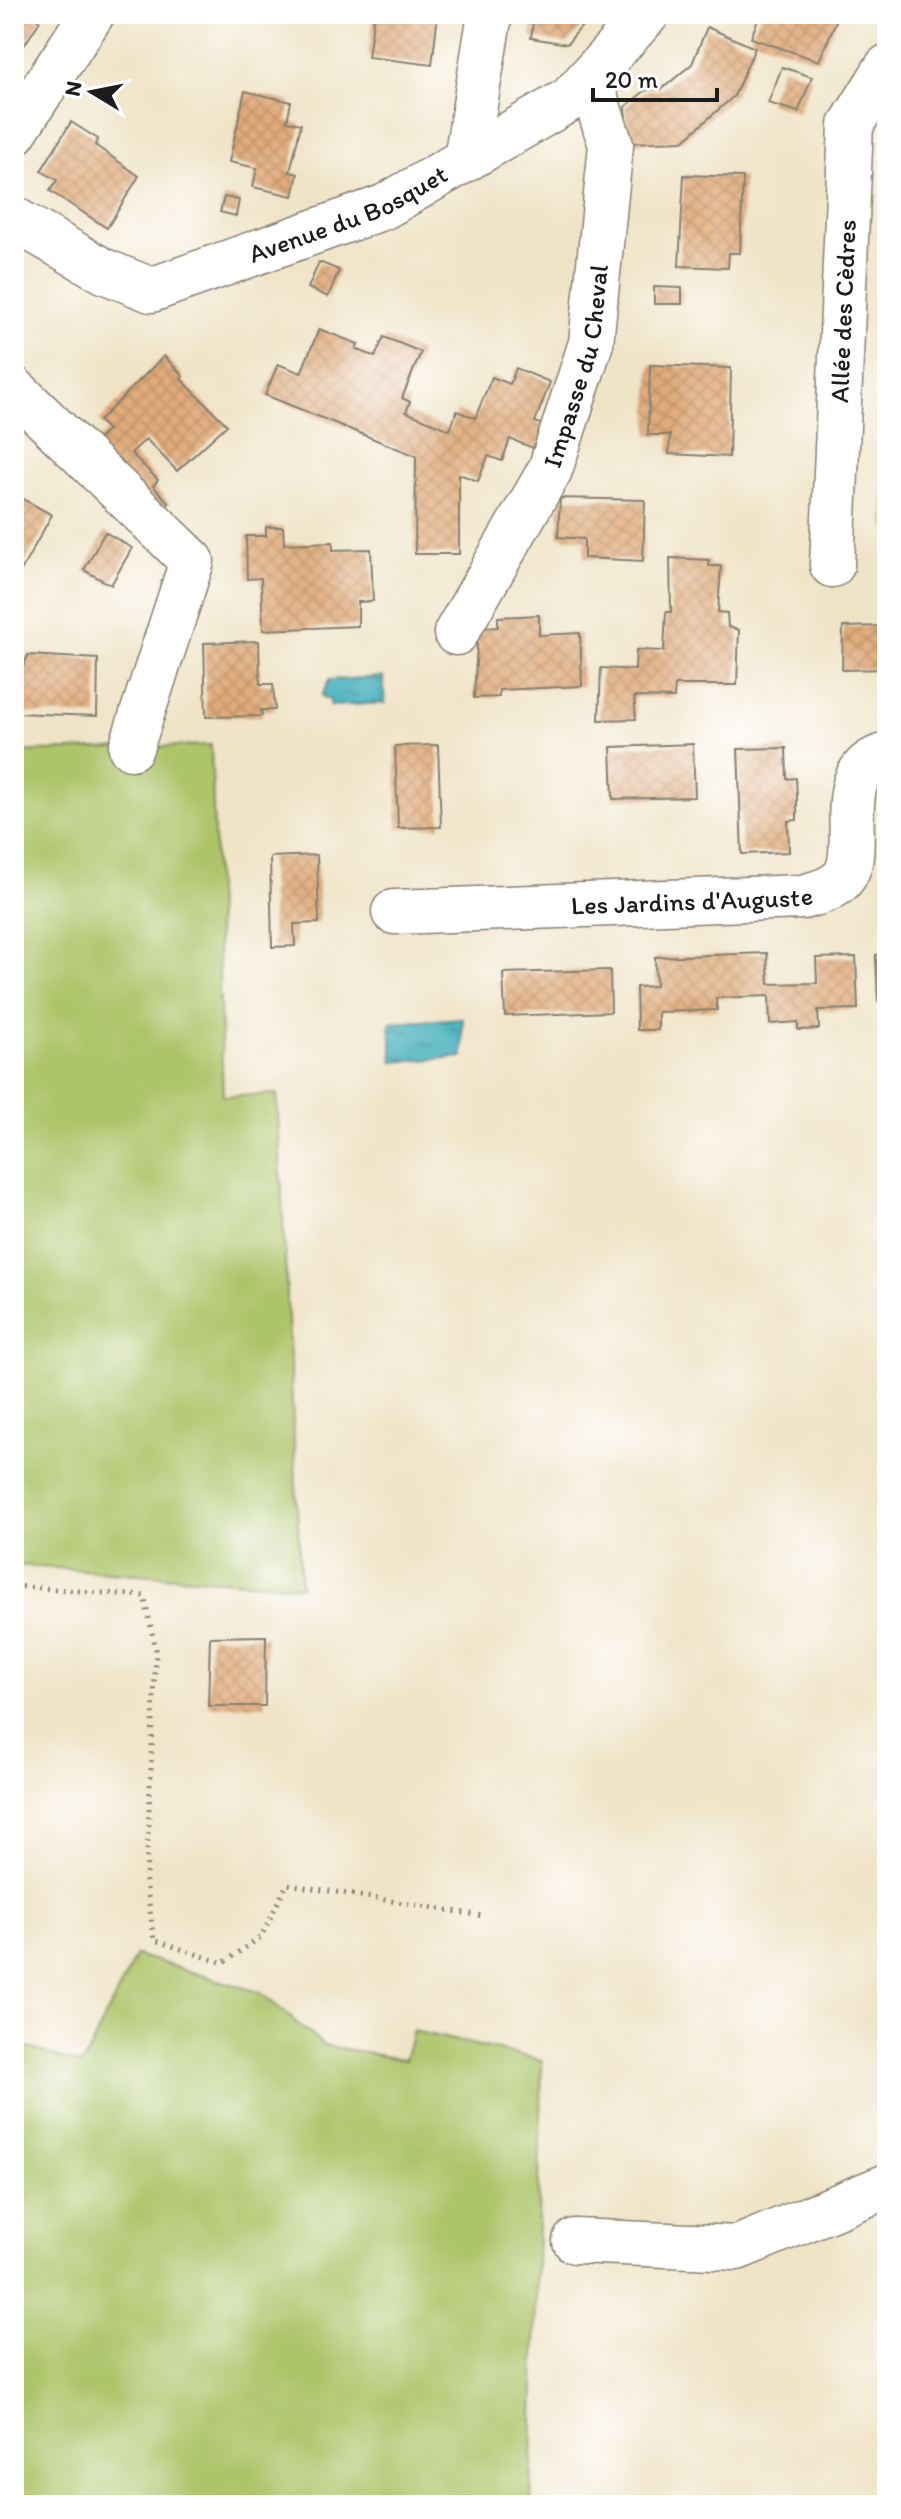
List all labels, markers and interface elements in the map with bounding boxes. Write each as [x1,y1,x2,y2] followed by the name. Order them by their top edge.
[52,52,132,132] north arrow
[593,52,717,102] scale bar
[605,65,658,94] text: 20 m
[58,79,87,98] text: N
[244,158,453,270] street label: Avenue du Bosquet
[823,219,863,404] street label: Allée des Cèdres
[536,263,615,472] street label: Impasse du Cheval
[570,879,817,921] street label: Les Jardins d'Auguste

